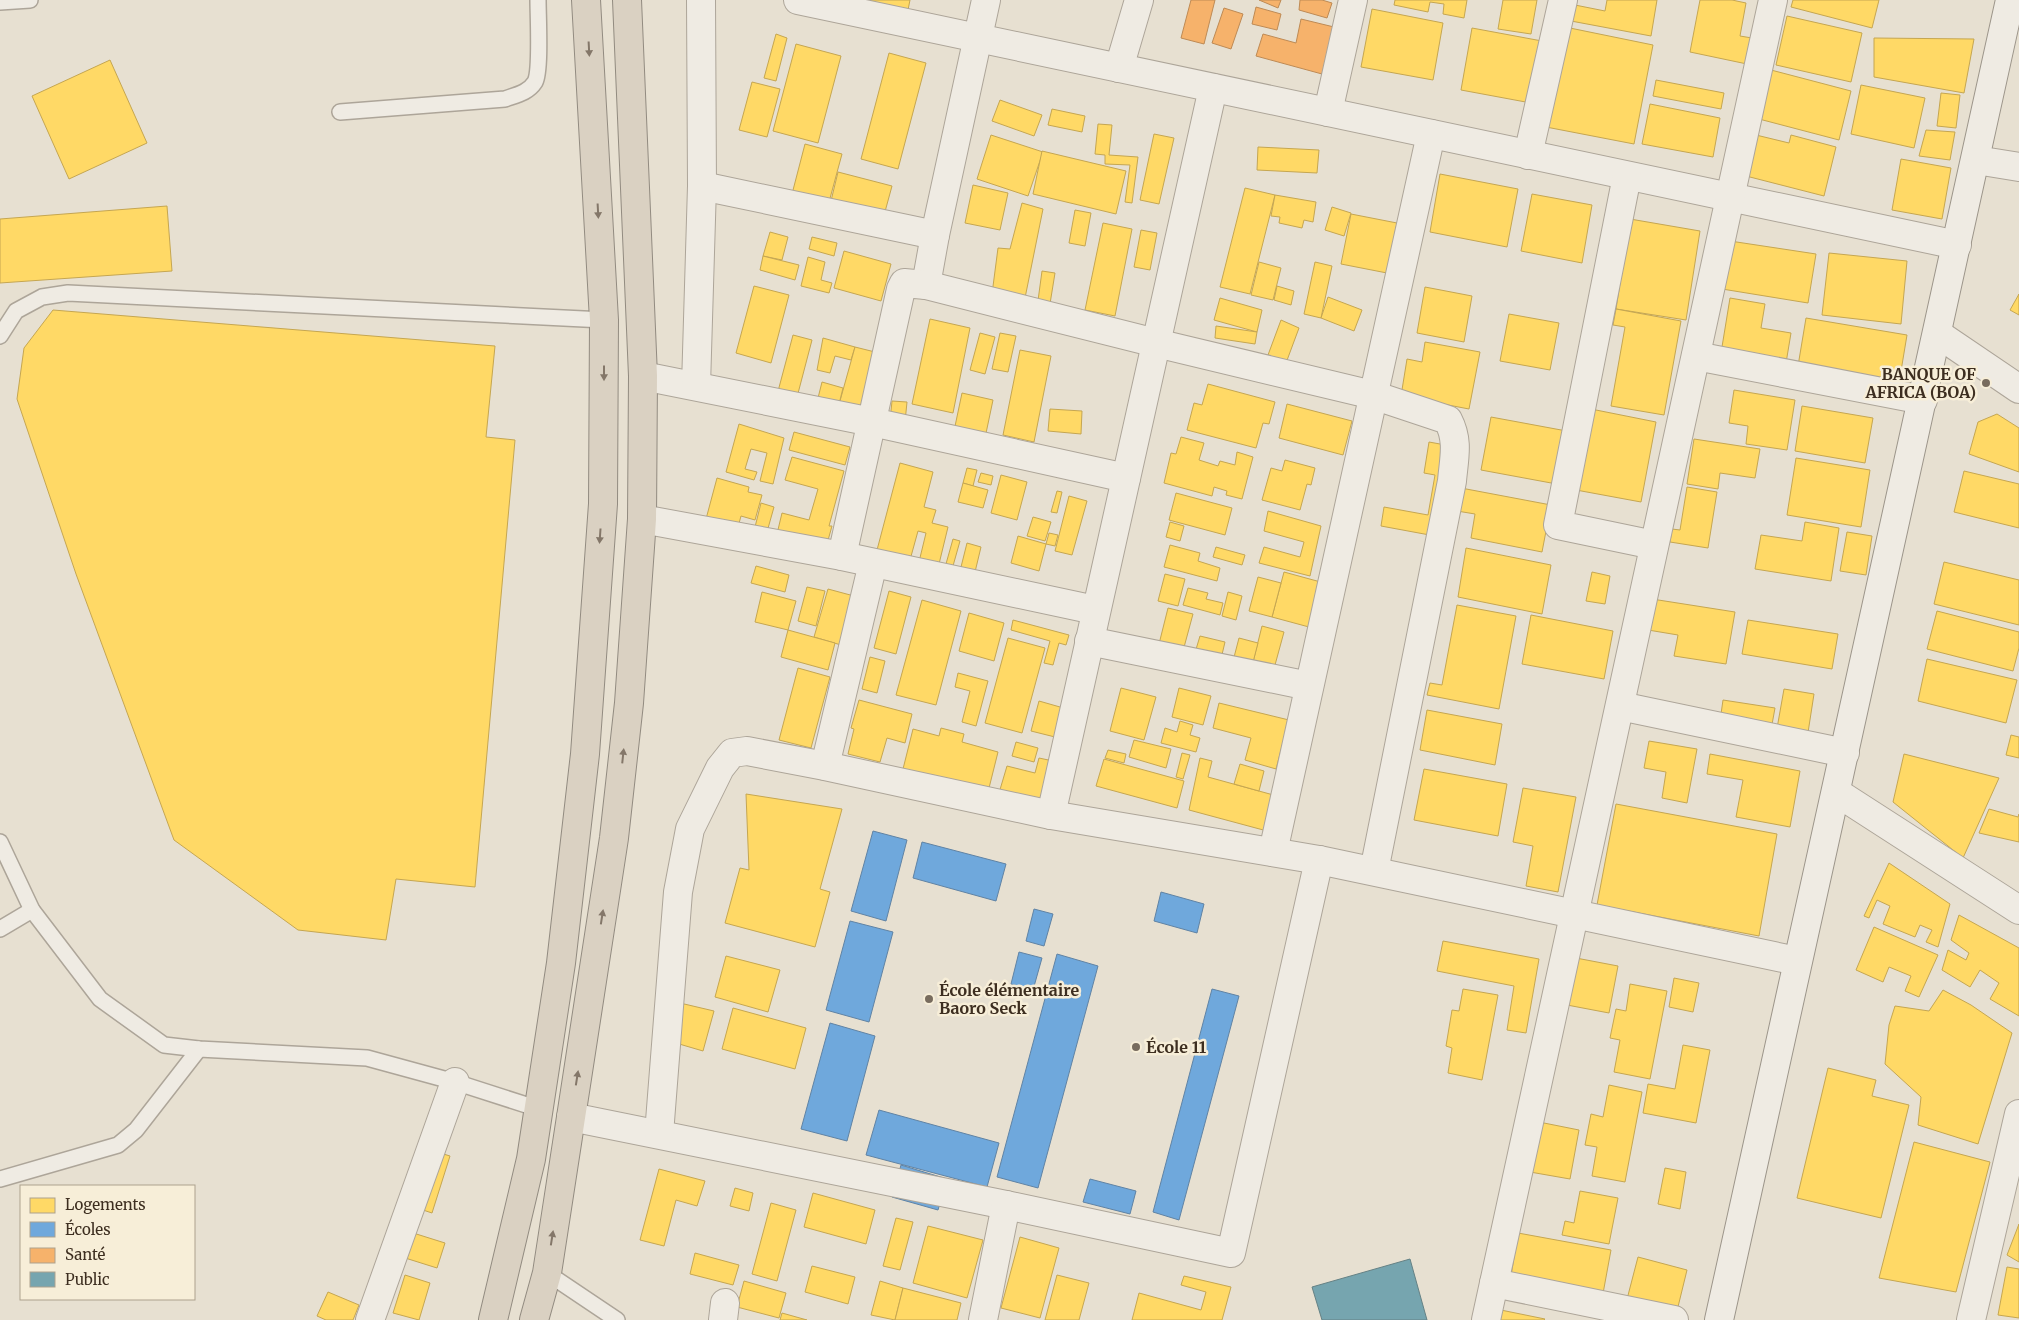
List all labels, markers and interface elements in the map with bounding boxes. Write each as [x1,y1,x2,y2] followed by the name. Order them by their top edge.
[586,41,594,57] one-way arrow
[594,203,602,219] one-way arrow
[1864,364,1976,402] place label: BANQUE OF AFRICA (BOA)
[599,366,607,382] one-way arrow
[1980,377,1992,389] marker: BANQUE OF AFRICA (BOA)
[596,528,604,544] one-way arrow
[619,748,627,764] one-way arrow
[598,909,606,925] one-way arrow
[939,980,1079,1018] place label: École élémentaire Baoro Seck
[923,993,935,1005] marker: École élémentaire Baoro Seck
[1146,1037,1207,1057] place label: École 11
[1130,1041,1142,1053] marker: École 11
[573,1069,581,1085] one-way arrow
[20,1185,195,1300] legend
[65,1195,146,1214] text: Logements
[65,1219,111,1239] text: Écoles
[548,1230,556,1246] one-way arrow
[65,1245,105,1264] text: Santé
[65,1270,110,1289] text: Public

